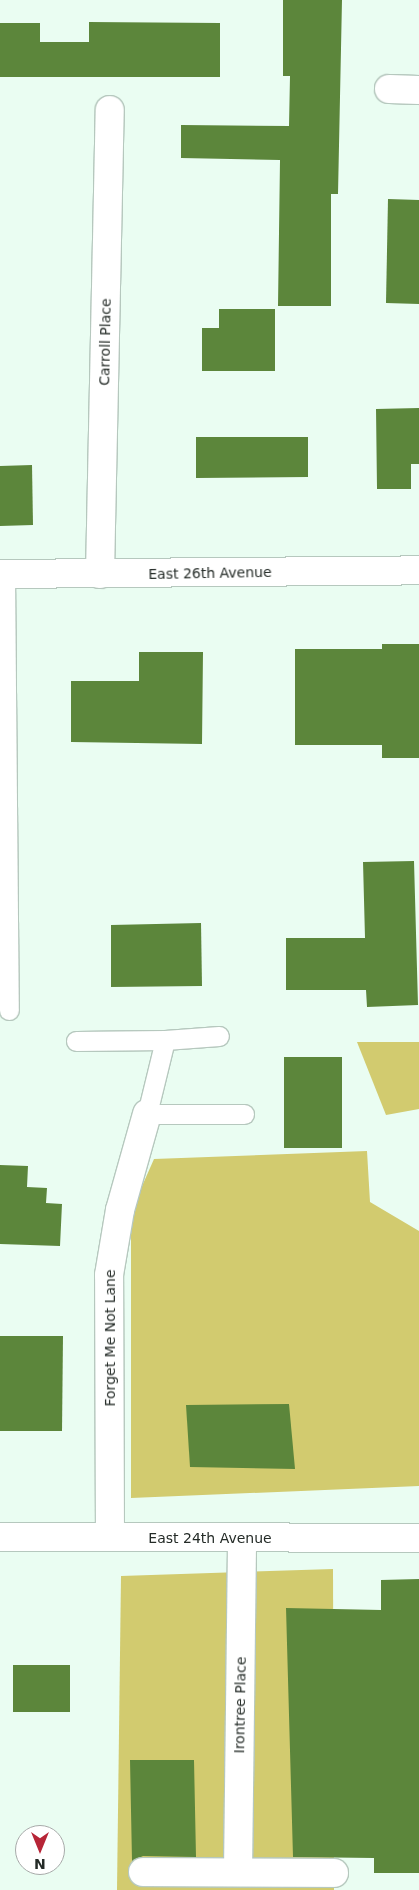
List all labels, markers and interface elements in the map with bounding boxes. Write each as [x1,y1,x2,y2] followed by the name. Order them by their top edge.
[96,298,114,386] street label: Carroll Place
[148,564,272,582] street label: East 26th Avenue
[102,1269,118,1407] street label: Forget Me Not Lane
[148,1530,272,1546] street label: East 24th Avenue
[231,1656,249,1754] street label: Irontree Place
[15,1825,65,1875] north arrow
[34,1856,46,1872] text: N

